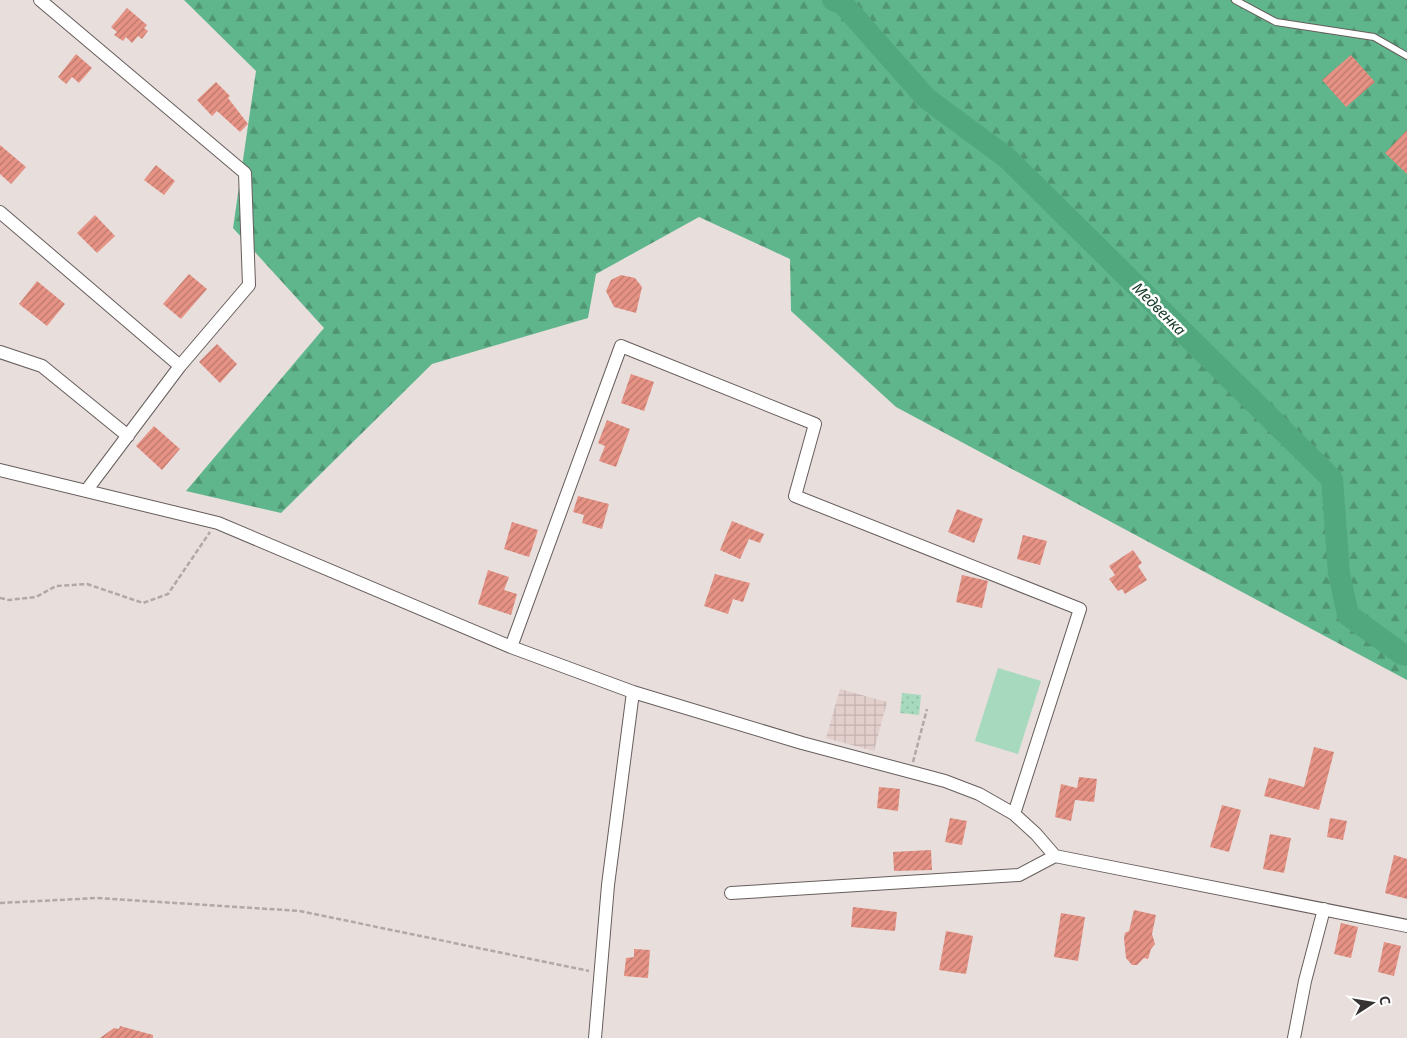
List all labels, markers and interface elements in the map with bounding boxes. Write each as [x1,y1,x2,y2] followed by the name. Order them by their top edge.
[1129,277,1191,340] water label: Медвенка
[1347,978,1397,1028] north arrow
[1375,994,1395,1007] text: С

